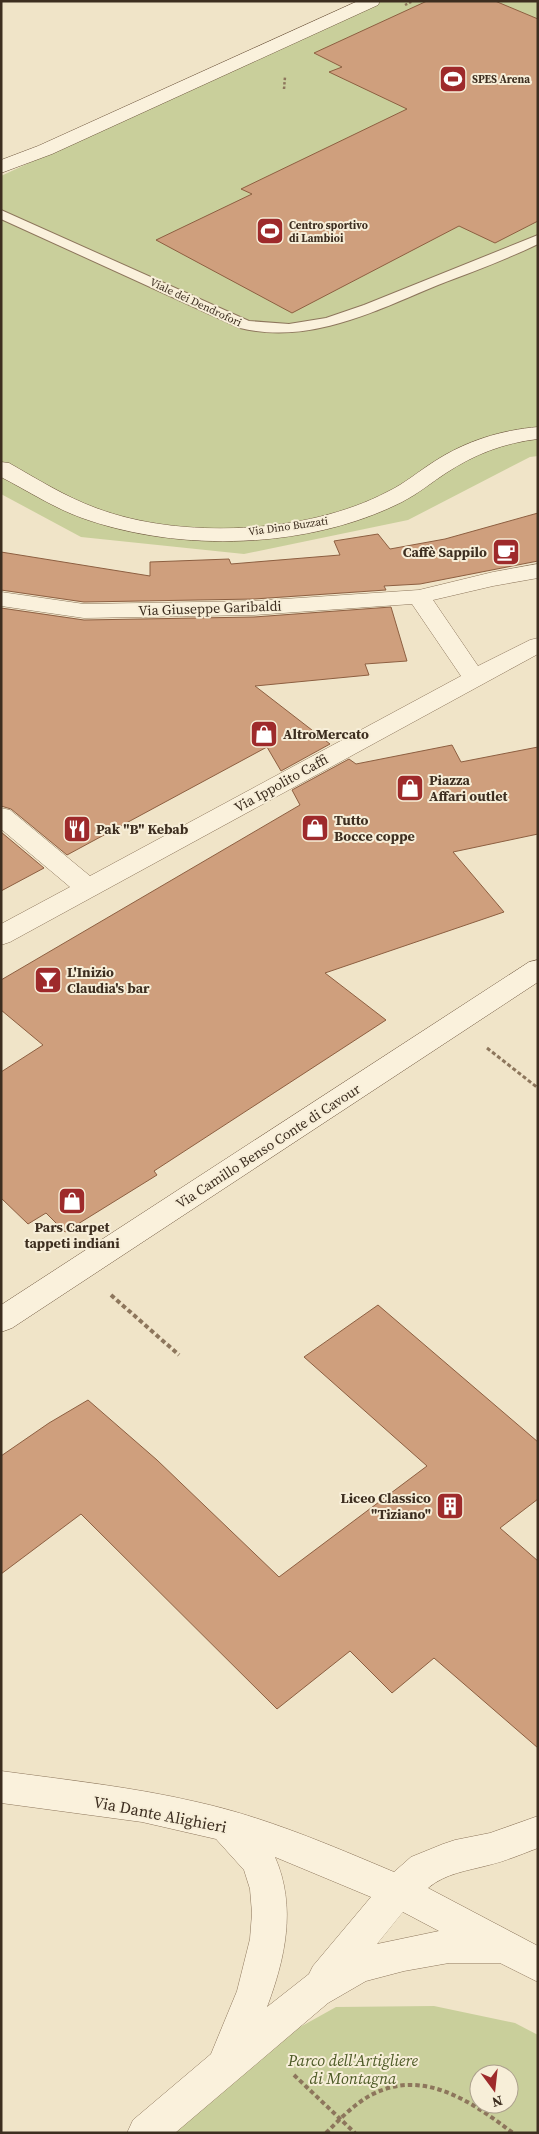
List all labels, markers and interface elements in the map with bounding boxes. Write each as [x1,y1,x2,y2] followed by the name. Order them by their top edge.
[438,64,468,94] sports icon: SPES Arena
[472,72,530,87] place label: SPES Arena
[255,216,285,246] sports icon: Centro sportivo di Lambioi
[289,218,368,246] place label: Centro sportivo di Lambioi
[147,275,244,330] street label: Viale dei Dendrofori
[247,513,329,540] street label: Via Dino Buzzati
[491,537,521,567] cafe icon: Caffè Sappilo
[403,542,487,562] place label: Caffè Sappilo
[138,596,282,620] street label: Via Giuseppe Garibaldi
[249,719,279,749] shop icon: AltroMercato
[283,724,369,744] place label: AltroMercato
[230,749,332,817] street label: Via Ippolito Caffi
[429,770,508,806] place label: Piazza Affari outlet
[395,773,425,803] shop icon: Piazza Affari outlet
[334,810,415,846] place label: Tutto Bocce coppe
[300,813,330,843] shop icon: Tutto Bocce coppe
[62,814,92,844] restaurant icon: Pak "B" Kebab
[96,819,189,839] place label: Pak "B" Kebab
[67,962,150,998] place label: L'Inizio Claudia's bar
[33,965,63,995] bar icon: L'Inizio Claudia's bar
[172,1079,364,1213] street label: Via Camillo Benso Conte di Cavour
[57,1186,87,1216] shop icon: Pars Carpet tappeti indiani
[24,1217,120,1253] place label: Pars Carpet tappeti indiani
[341,1488,431,1524] place label: Liceo Classico "Tiziano"
[435,1491,465,1521] building icon: Liceo Classico "Tiziano"
[91,1790,229,1838] street label: Via Dante Alighieri
[287,2049,419,2089] park label: Parco dell'Artigliere di Montagna
[469,2064,519,2114] north arrow
[490,2091,505,2113] text: N

